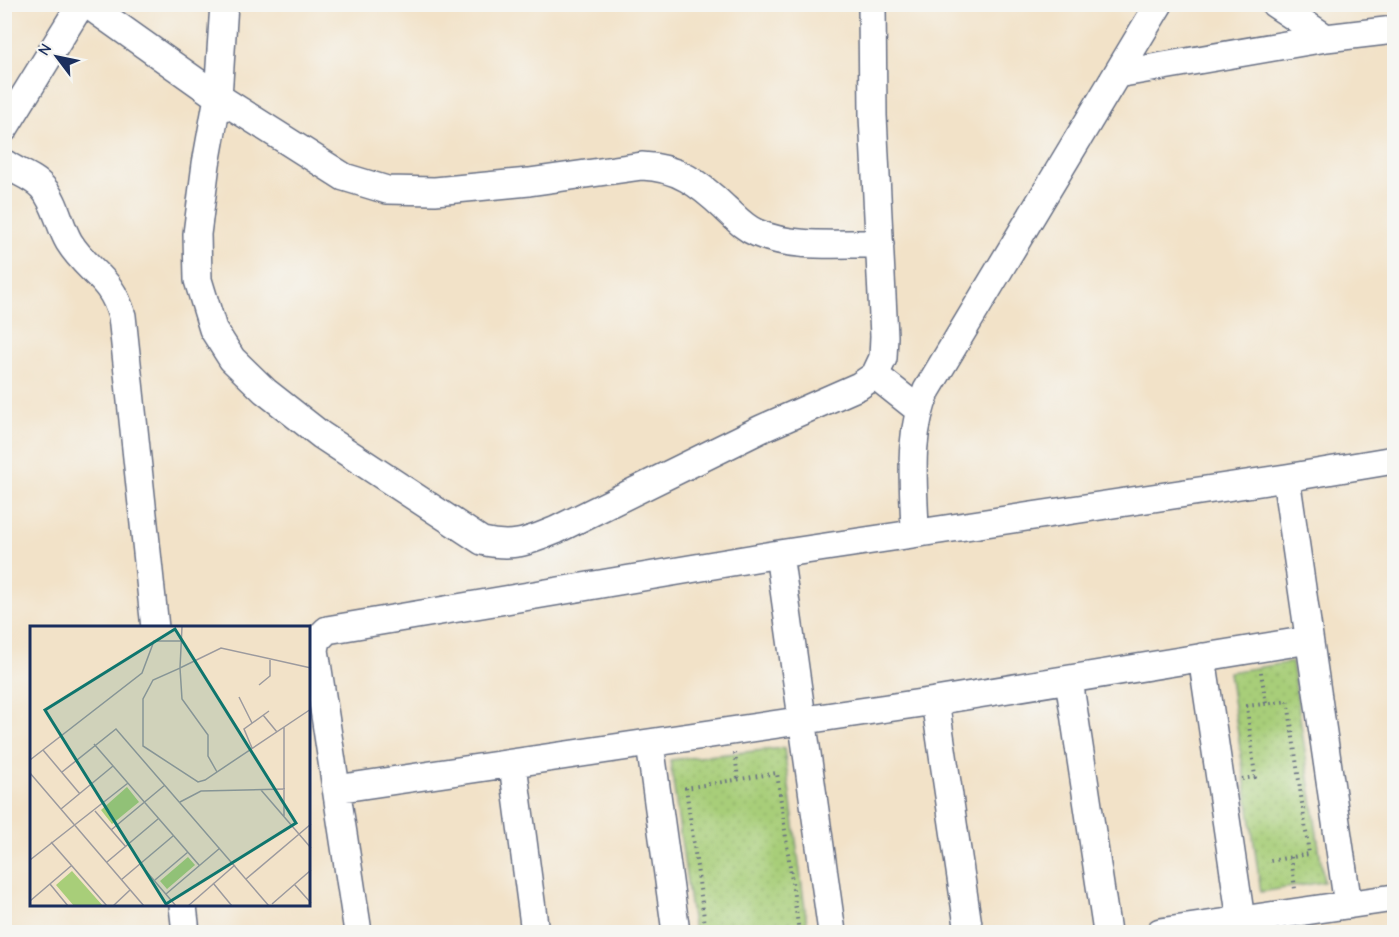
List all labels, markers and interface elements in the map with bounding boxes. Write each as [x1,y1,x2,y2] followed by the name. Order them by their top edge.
[27,27,87,87] north arrow
[35,40,56,59] text: N
[30,626,310,907] inset map

